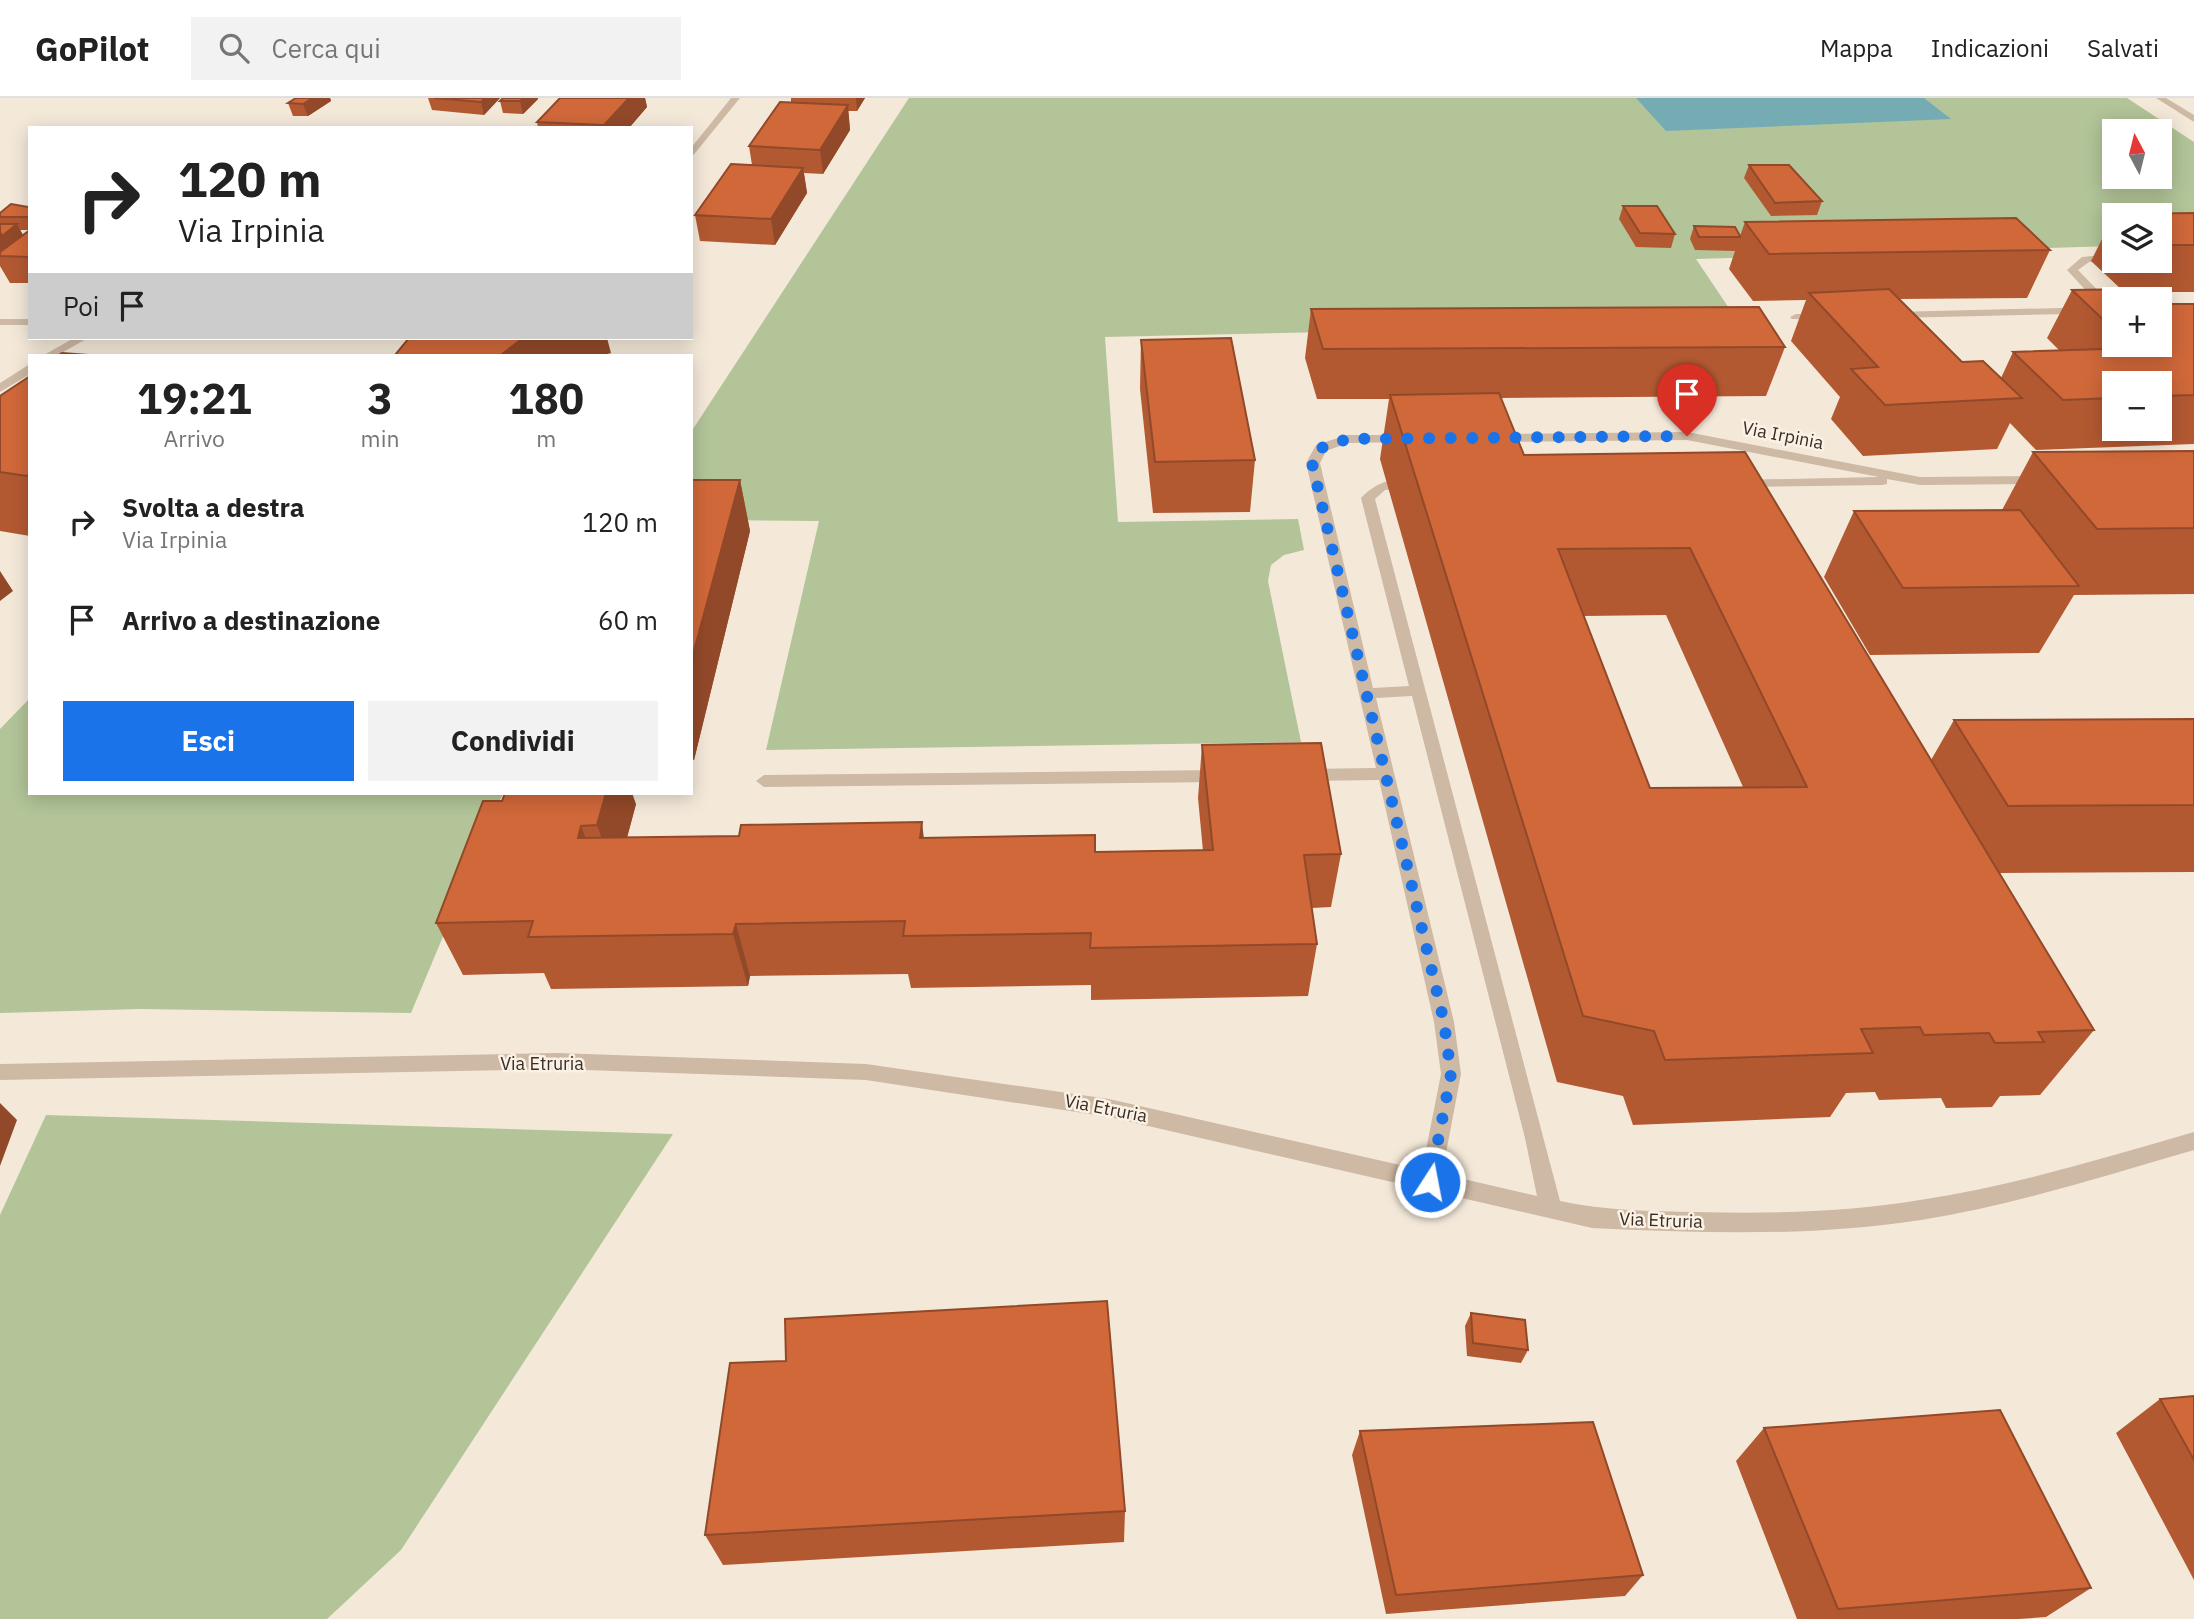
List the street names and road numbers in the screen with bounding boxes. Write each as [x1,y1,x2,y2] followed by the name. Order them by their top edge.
[1740,416,1826,454] street label: Via Irpinia
[500,1052,584,1075] street label: Via Etruria
[1063,1089,1150,1127] street label: Via Etruria
[1619,1207,1704,1233] street label: Via Etruria

